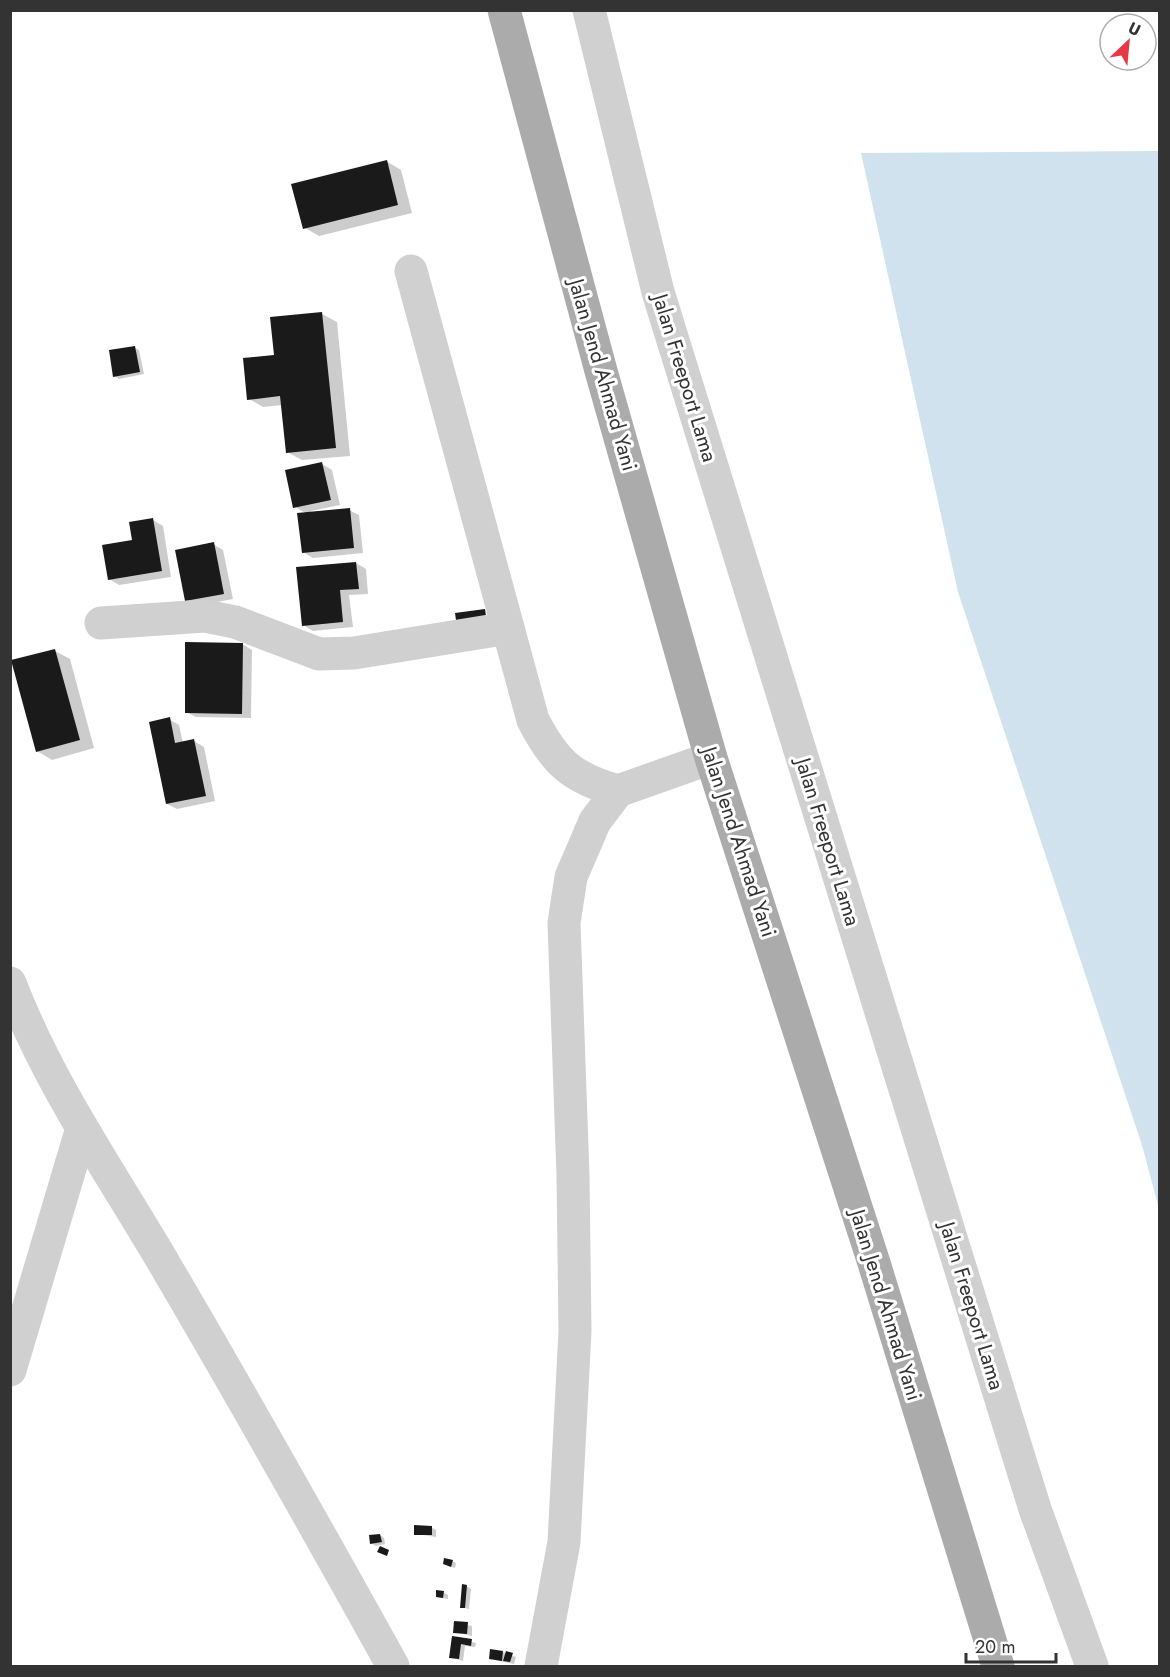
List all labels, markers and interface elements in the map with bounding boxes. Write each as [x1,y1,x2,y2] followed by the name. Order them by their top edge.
[1098,12,1158,72] north arrow
[1124,16,1144,42] text: U
[560,273,645,475] street label: Jalan Jend Ahmad Yani
[644,288,725,466] street label: Jalan Freeport Lama
[693,740,784,941] street label: Jalan Jend Ahmad Yani
[787,752,868,930] street label: Jalan Freeport Lama
[842,1203,929,1404] street label: Jalan Jend Ahmad Yani
[931,1216,1012,1394] street label: Jalan Freeport Lama
[966,1626,1056,1664] scale bar
[975,1634,1015,1660] text: 20 m

